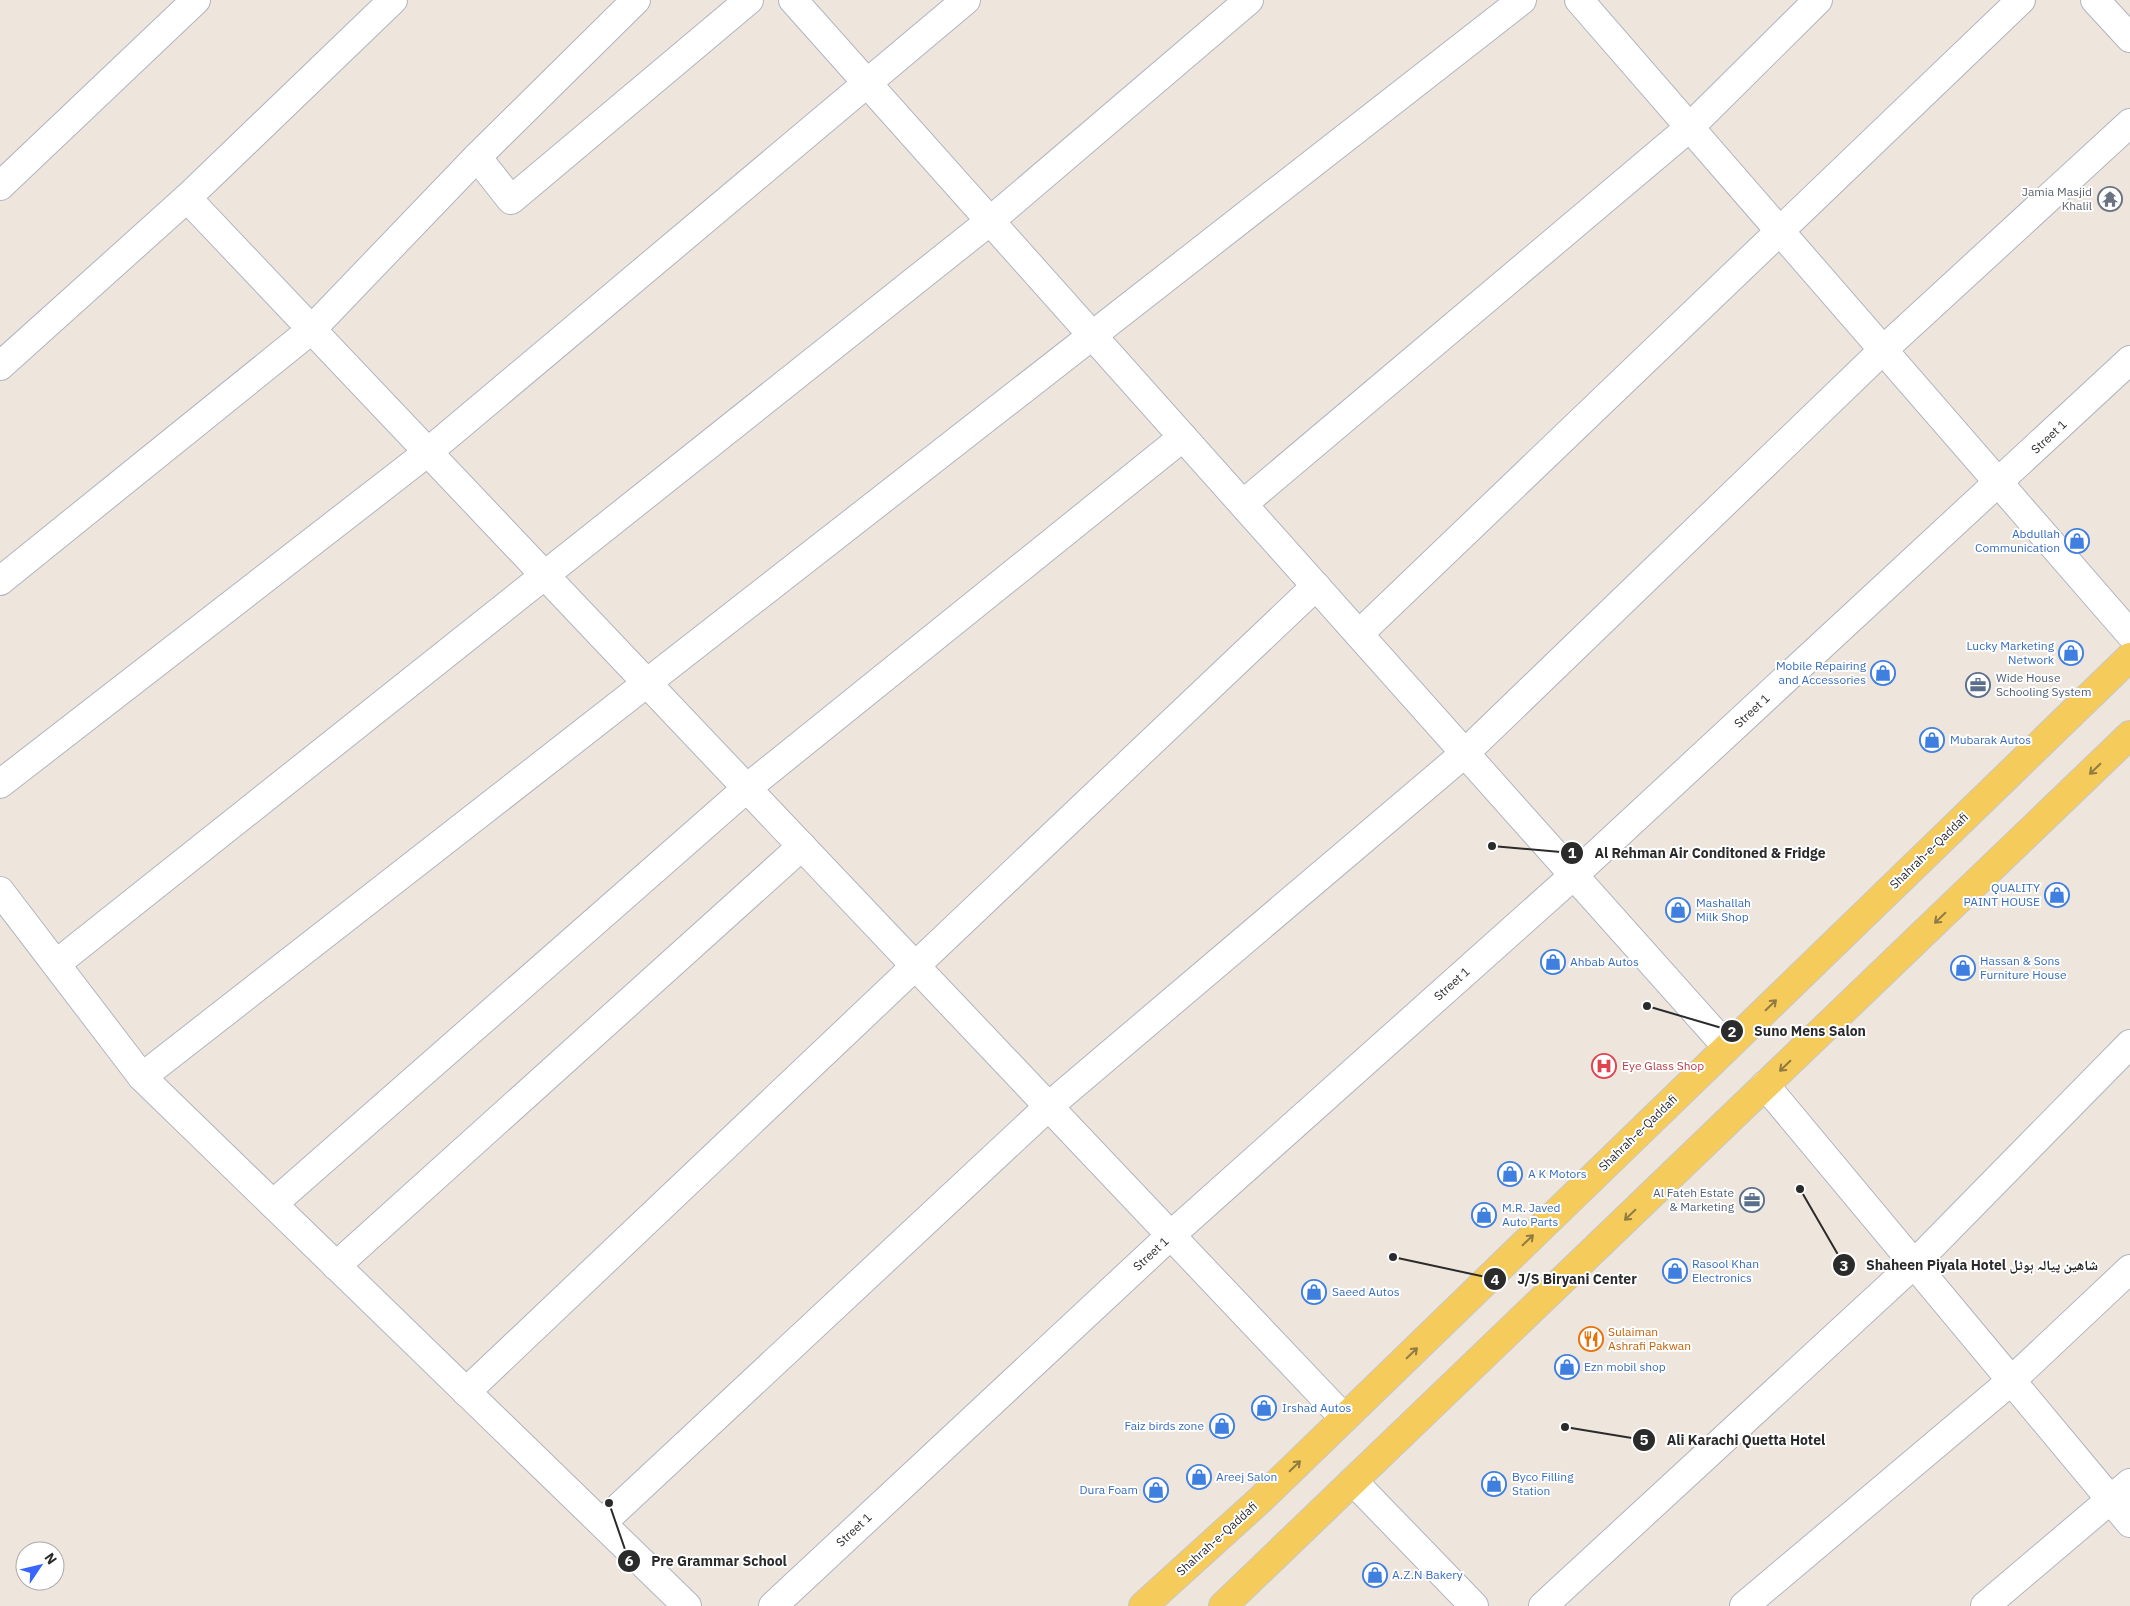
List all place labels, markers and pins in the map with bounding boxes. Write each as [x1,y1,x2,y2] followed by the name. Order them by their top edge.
[2022,184,2092,213] place label: Jamia Masjid Khalil
[2097,186,2123,212] temple icon: Jamia Masjid Khalil
[1975,526,2060,555] place label: Abdullah Communication
[2064,528,2090,554] shop icon: Abdullah Communication
[1966,638,2055,667] place label: Lucky Marketing Network
[2058,640,2084,666] shop icon: Lucky Marketing Network
[1776,658,1867,687] place label: Mobile Repairing and Accessories
[1870,660,1896,686] shop icon: Mobile Repairing and Accessories
[1996,670,2091,699] place label: Wide House Schooling System
[1965,672,1991,698] office icon: Wide House Schooling System
[1919,727,1945,753] shop icon: Mubarak Autos
[1950,732,2031,747] place label: Mubarak Autos
[1559,838,1835,867] callout: Al Rehman Air Conditoned & Fridge
[1964,880,2040,909] place label: QUALITY PAINT HOUSE
[2044,882,2070,908] shop icon: QUALITY PAINT HOUSE
[1696,895,1751,924] place label: Mashallah Milk Shop
[1665,897,1691,923] shop icon: Mashallah Milk Shop
[1540,949,1566,975] shop icon: Ahbab Autos
[1980,953,2067,982] place label: Hassan & Sons Furniture House
[1570,954,1639,969] place label: Ahbab Autos
[1950,955,1976,981] shop icon: Hassan & Sons Furniture House
[1720,1017,1876,1046] callout: Suno Mens Salon
[1591,1053,1617,1079] hospital icon: Eye Glass Shop
[1622,1058,1704,1073] place label: Eye Glass Shop
[1497,1161,1523,1187] shop icon: A K Motors
[1528,1166,1587,1181] place label: A K Motors
[1653,1185,1735,1214] place label: Al Fateh Estate & Marketing
[1739,1187,1765,1213] office icon: Al Fateh Estate & Marketing
[1502,1200,1561,1229] place label: M.R. Javed Auto Parts
[1471,1202,1497,1228] shop icon: M.R. Javed Auto Parts
[1831,1251,2108,1280] callout: Shaheen Piyala Hotel شاھین پیالہ ہوٹل
[1692,1256,1759,1285] place label: Rasool Khan Electronics
[1662,1258,1688,1284] shop icon: Rasool Khan Electronics
[1483,1265,1647,1294] callout: J/S Biryani Center
[1301,1279,1327,1305] shop icon: Saeed Autos
[1332,1284,1400,1299] place label: Saeed Autos
[1608,1324,1691,1353] place label: Sulaiman Ashrafi Pakwan
[1578,1326,1604,1352] restaurant icon: Sulaiman Ashrafi Pakwan
[1554,1354,1580,1380] shop icon: Ezn mobil shop
[1584,1359,1666,1374] place label: Ezn mobil shop
[1251,1395,1277,1421] shop icon: Irshad Autos
[1282,1400,1351,1415] place label: Irshad Autos
[1209,1413,1235,1439] shop icon: Faiz birds zone
[1124,1418,1204,1433] place label: Faiz birds zone
[1632,1426,1835,1455] callout: Ali Karachi Quetta Hotel
[1186,1464,1212,1490] shop icon: Areej Salon
[1216,1469,1277,1484] place label: Areej Salon
[1512,1469,1574,1498] place label: Byco Filling Station
[1481,1471,1507,1497] shop icon: Byco Filling Station
[1143,1477,1169,1503] shop icon: Dura Foam
[1080,1482,1138,1497] place label: Dura Foam
[616,1546,797,1575] callout: Pre Grammar School
[1362,1562,1388,1588] shop icon: A.Z.N Bakery
[1392,1567,1463,1582] place label: A.Z.N Bakery

